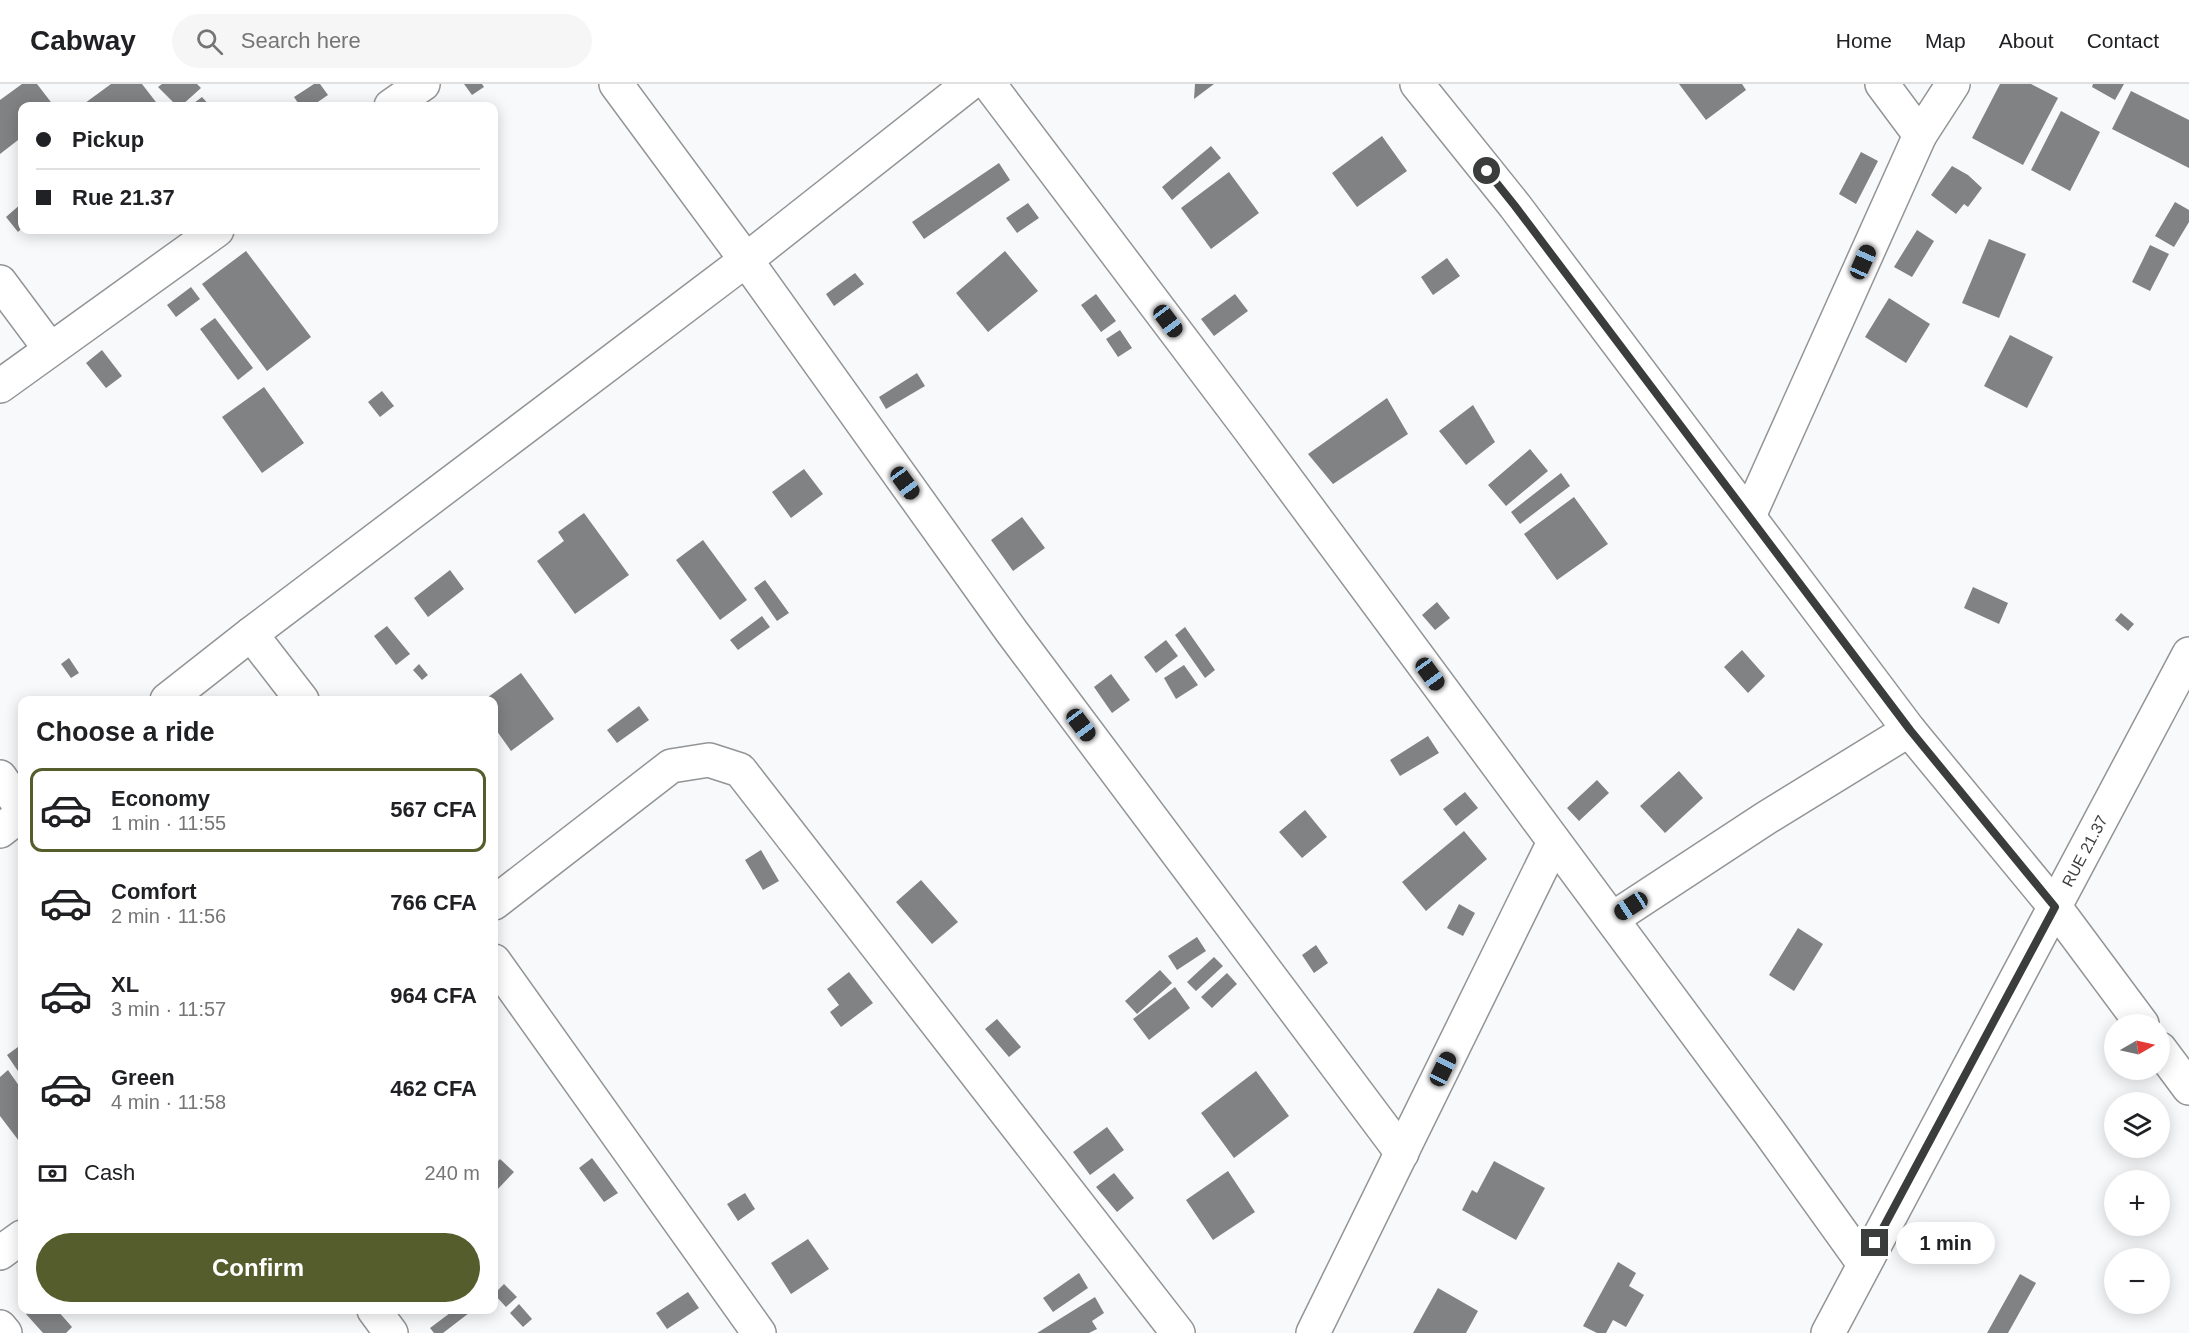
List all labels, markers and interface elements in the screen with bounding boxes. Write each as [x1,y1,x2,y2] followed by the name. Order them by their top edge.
[172,14,592,68] search box
[30,25,136,56] text: Cabway
[193,25,226,58] icon: search
[241,28,361,53] text: Search here
[1836,29,1892,52] text: Home
[1925,29,1966,52] text: Map
[1999,29,2054,52] text: About
[2087,29,2159,52] text: Contact
[72,127,144,152] text: Pickup
[1473,157,1500,184] route start
[72,185,175,210] text: Rue 21.37
[1847,242,1879,282] car
[1150,301,1186,341] car
[887,463,923,503] car
[1412,654,1448,694] car
[1063,705,1099,745] car
[36,717,215,747] text: Choose a ride
[39,783,93,837] icon: car
[111,786,210,811] text: Economy
[390,797,477,822] text: 567 CFA
[111,812,226,834] text: 1 min · 11:55
[2058,812,2110,889] street label: RUE 21.37
[39,876,93,930] icon: car
[111,879,197,904] text: Comfort
[1611,889,1651,923] car
[390,890,477,915] text: 766 CFA
[111,905,226,927] text: 2 min · 11:56
[39,969,93,1023] icon: car
[111,972,139,997] text: XL
[390,983,477,1008] text: 964 CFA
[111,998,226,1020] text: 3 min · 11:57
[2104,1014,2170,1080] north arrow
[2104,1014,2170,1314] map controls
[1427,1049,1459,1089] car
[39,1062,93,1116] icon: car
[111,1065,175,1090] text: Green
[390,1076,477,1101] text: 462 CFA
[111,1091,226,1113] text: 4 min · 11:58
[2104,1092,2170,1158] button: layers
[36,1157,69,1190] icon: cash
[84,1160,135,1185] text: Cash
[424,1162,480,1184] text: 240 m
[2104,1170,2170,1236] button: +
[1896,1222,1995,1264] callout: 1 min
[1861,1229,1888,1256] route end
[1919,1232,1972,1254] text: 1 min
[36,1233,480,1302] button: Confirm
[2104,1248,2170,1314] button: −

